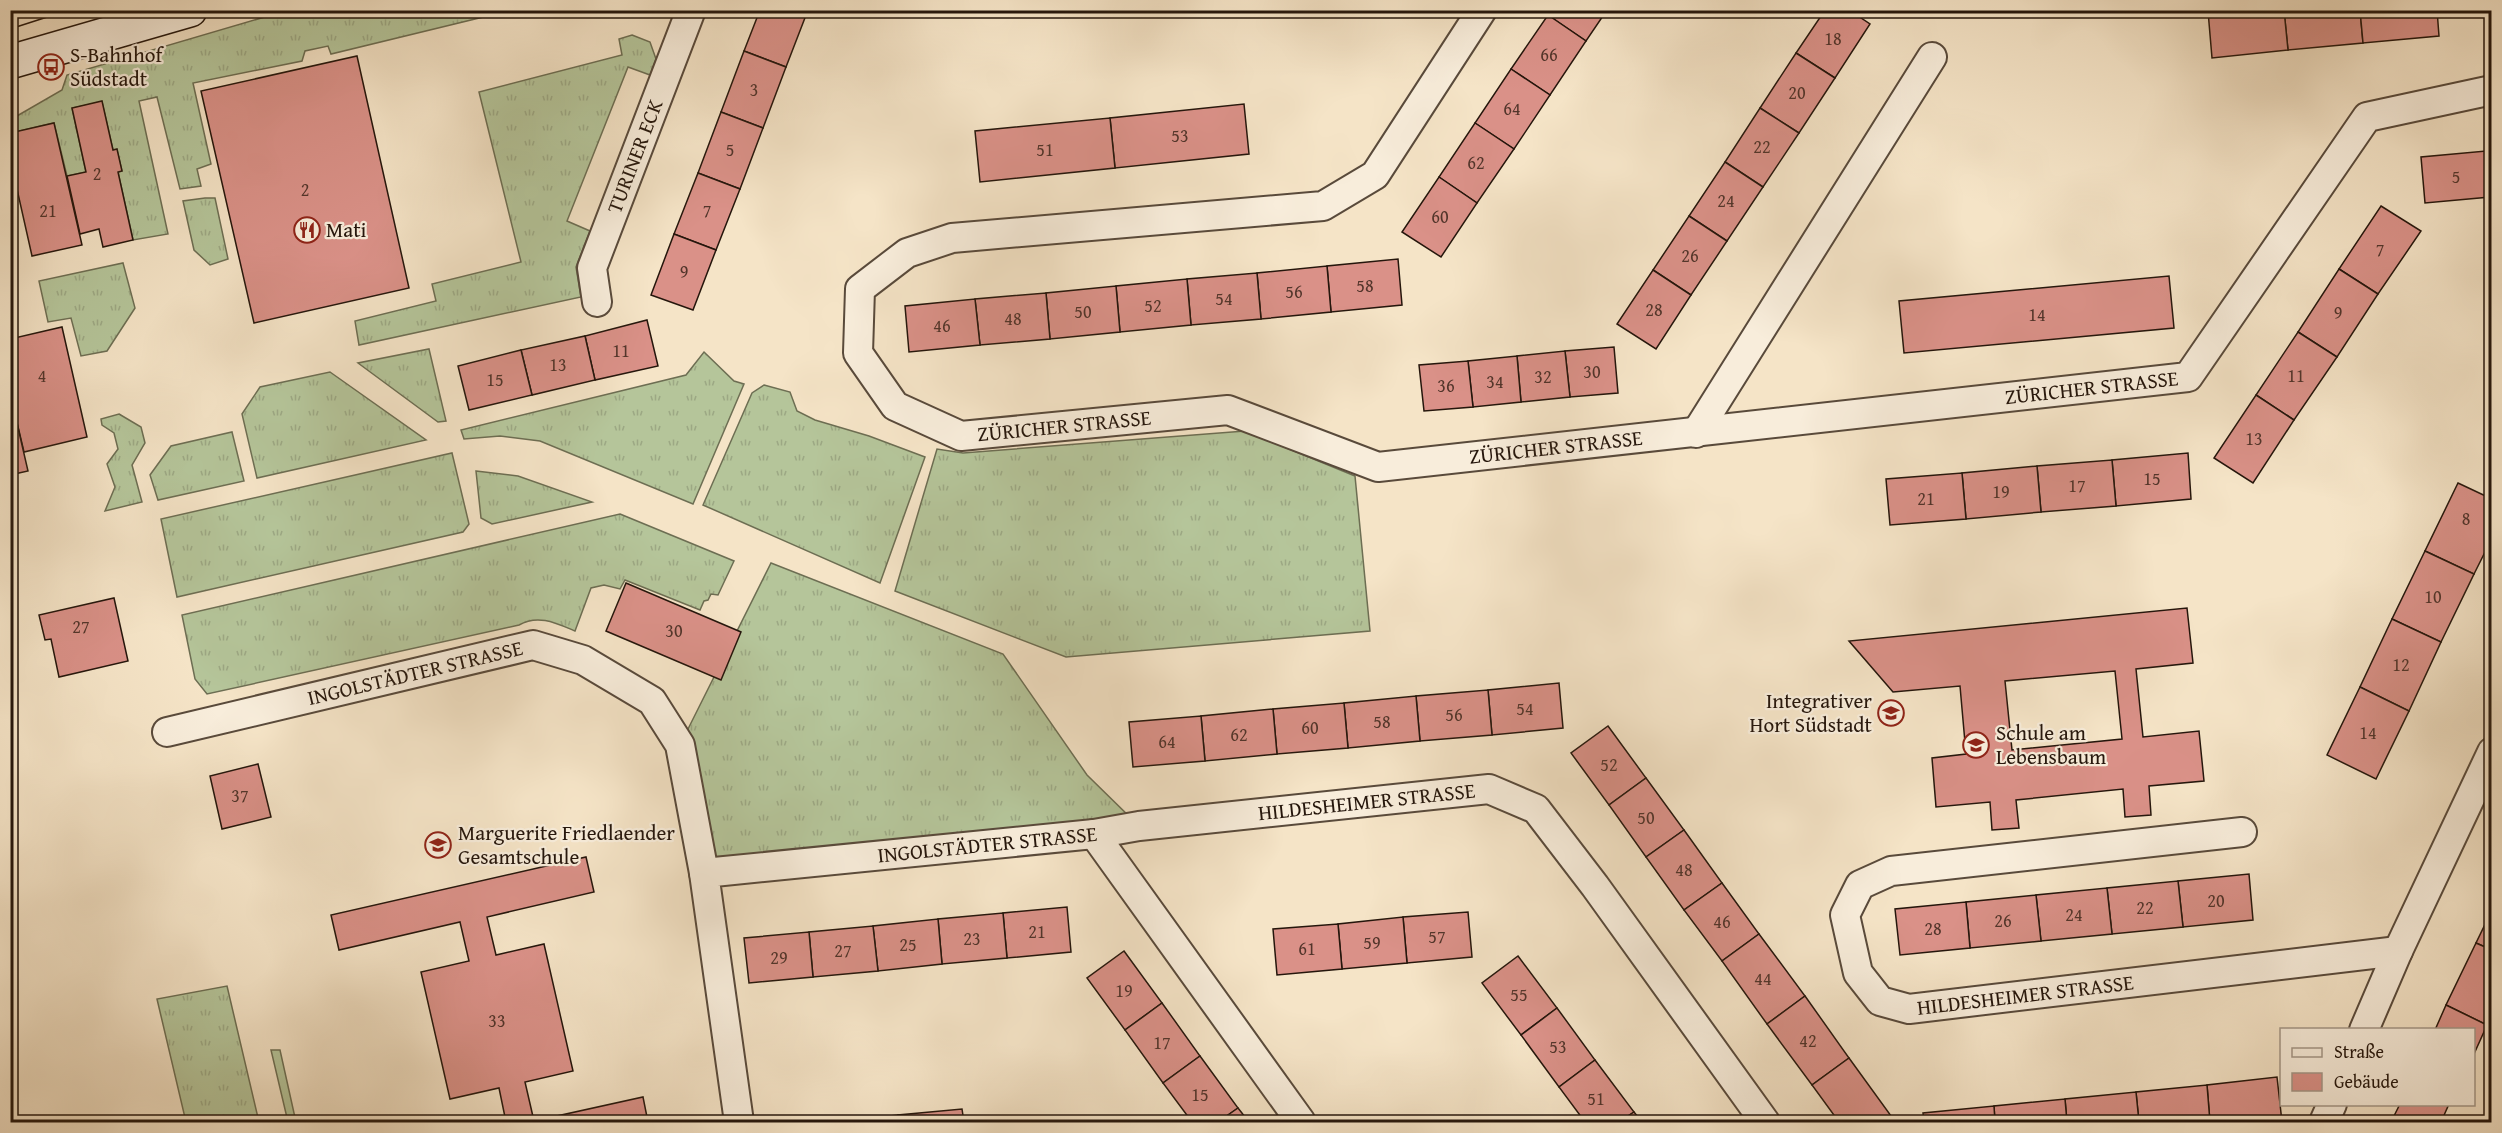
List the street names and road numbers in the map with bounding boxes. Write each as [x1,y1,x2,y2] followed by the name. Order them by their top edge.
[598,94,671,218] street label: TURINER ECK
[2003,362,2180,412] street label: ZÜRICHER STRASSE
[976,402,1153,449] street label: ZÜRICHER STRASSE
[1467,422,1644,472] street label: ZÜRICHER STRASSE
[304,632,526,713] street label: INGOLSTÄDTER STRASSE
[1257,775,1477,828] street label: HILDESHEIMER STRASSE
[876,818,1099,871] street label: INGOLSTÄDTER STRASSE
[1915,966,2136,1023] street label: HILDESHEIMER STRASSE

